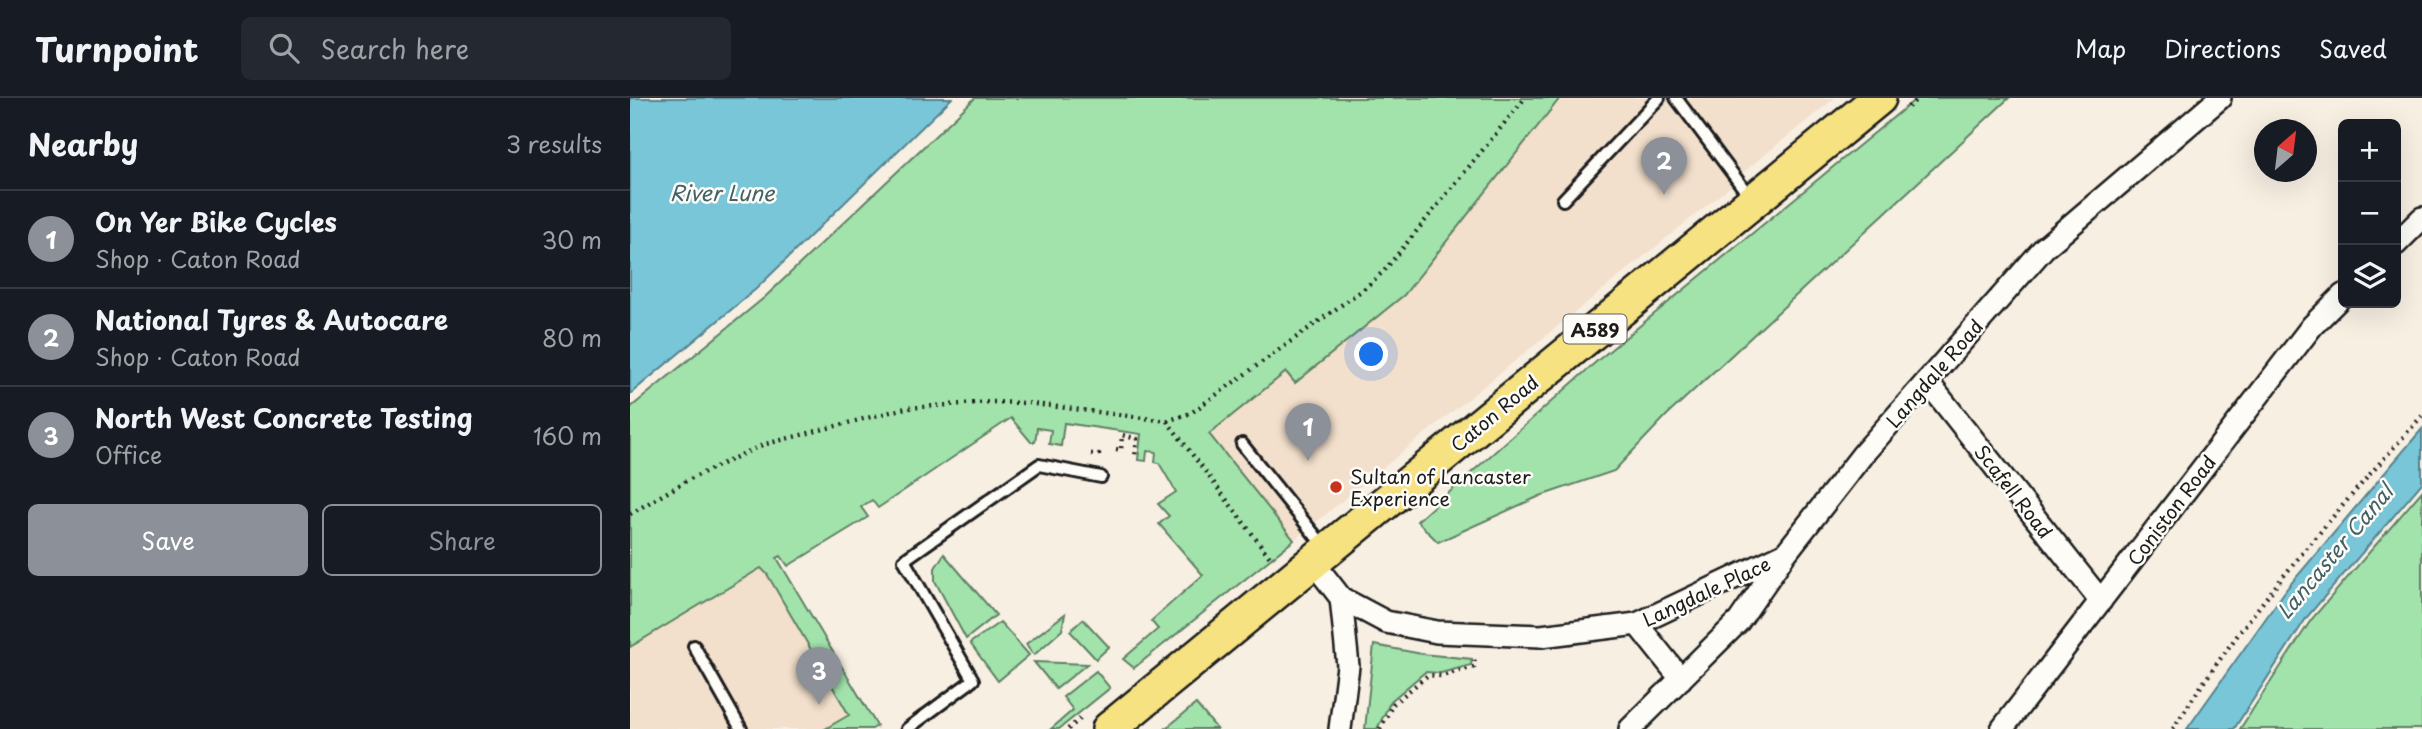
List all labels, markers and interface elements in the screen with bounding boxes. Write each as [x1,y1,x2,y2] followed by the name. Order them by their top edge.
[241,17,731,80] search box
[35,23,199,73] text: Turnpoint
[265,29,303,67] icon: search
[321,29,469,68] text: Search here
[2075,30,2126,66] text: Map
[2164,30,2281,66] text: Directions
[2319,30,2387,66] text: Saved
[2254,119,2317,182] north arrow
[2338,119,2401,308] map controls
[2338,119,2401,182] button: +
[28,121,138,166] text: Nearby
[506,126,602,161] text: 3 results
[1641,137,1687,195] pin: 2
[670,176,776,208] water label: River Lune
[2338,182,2401,245] button: −
[95,202,337,241] text: On Yer Bike Cycles
[46,222,57,257] text: 1
[541,222,602,257] text: 30 m
[95,241,301,276] text: Shop · Caton Road
[2338,245,2401,308] button: layers
[95,300,448,339] text: National Tyres & Autocare
[1879,313,1989,433] street label: Langdale Road
[1564,314,1626,344] road number: A589
[43,320,59,355] text: 2
[542,320,602,355] text: 80 m
[1354,337,1388,371] your location
[95,339,301,374] text: Shop · Caton Road
[1444,368,1544,458] street label: Caton Road
[95,398,473,437] text: North West Concrete Testing
[1285,403,1331,461] pin: 1
[43,418,59,453] text: 3
[533,418,602,453] text: 160 m
[95,437,162,472] text: Office
[1968,438,2060,544] street label: Scafell Road
[2120,449,2222,571] street label: Coniston Road
[1350,462,1531,512] place label: Sultan of Lancaster Experience
[2268,474,2402,625] water label: Lancaster Canal
[1328,479,1344,495] marker: Sultan of Lancaster Experience
[28,504,308,576] button: Save
[322,504,602,576] button: Share
[1637,549,1775,633] street label: Langdale Place
[796,647,842,705] pin: 3

